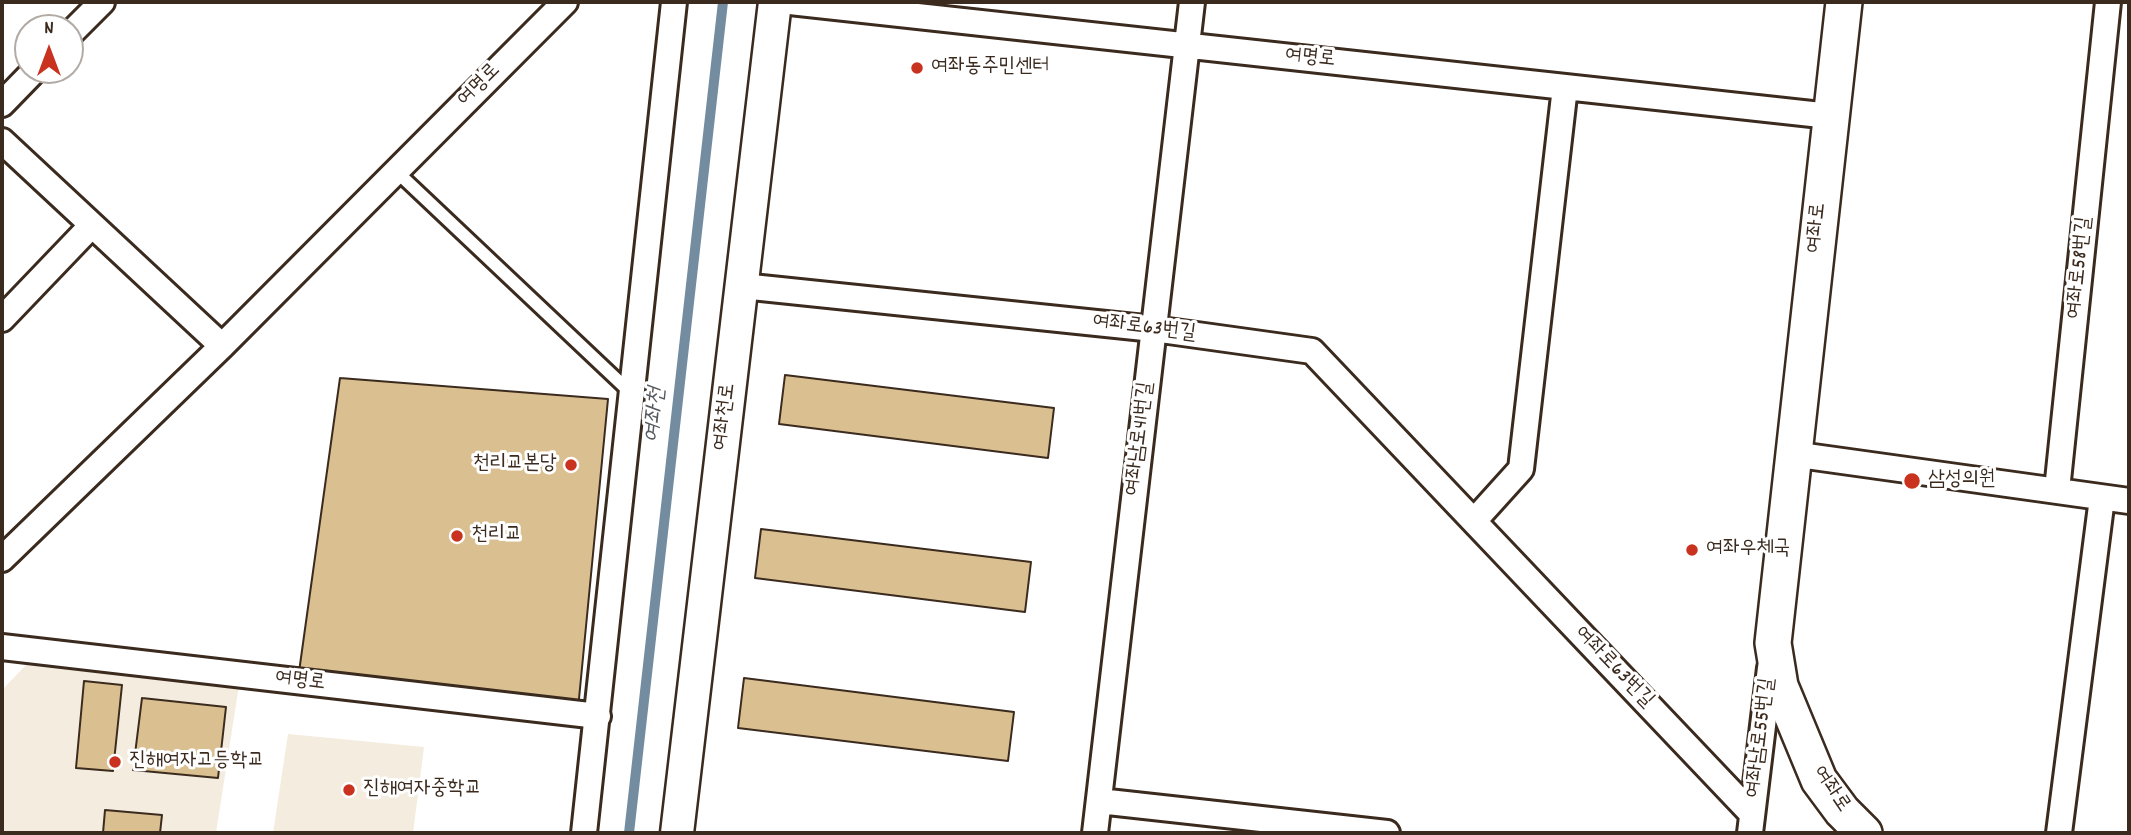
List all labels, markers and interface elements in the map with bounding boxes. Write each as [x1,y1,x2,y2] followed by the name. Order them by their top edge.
[14,14,84,84] north arrow
[44,16,54,43] text: N
[1283,44,1337,74] street label: 여명로
[931,55,1049,81] place label: 여좌동주민센터
[453,59,507,113] street label: 여명로
[909,60,925,76] marker: 여좌동주민센터
[1803,201,1833,255] street label: 여좌로
[2063,216,2099,320] street label: 여좌로58번길
[1091,310,1197,348] street label: 여좌로63번길
[1122,381,1160,497] street label: 여좌남로41번길
[709,382,743,452] street label: 여좌천로
[640,386,674,444] water label: 여좌천
[473,452,557,478] place label: 천리교본당
[563,457,579,473] marker: 천리교본당
[1928,468,1996,494] place label: 삼성의원
[1902,471,1922,491] marker: 삼성의원
[471,523,522,549] place label: 천리교
[449,528,465,544] marker: 천리교
[1706,537,1790,563] place label: 여좌우체국
[1684,542,1700,558] marker: 여좌우체국
[1568,622,1658,714] street label: 여좌로63번길
[273,666,327,698] street label: 여명로
[1742,676,1782,800] street label: 여좌남로55번길
[129,749,264,775] place label: 진해여자고등학교
[107,754,123,770] marker: 진해여자고등학교
[1805,762,1855,818] street label: 여좌로
[363,777,481,803] place label: 진해여자중학교
[341,782,357,798] marker: 진해여자중학교

